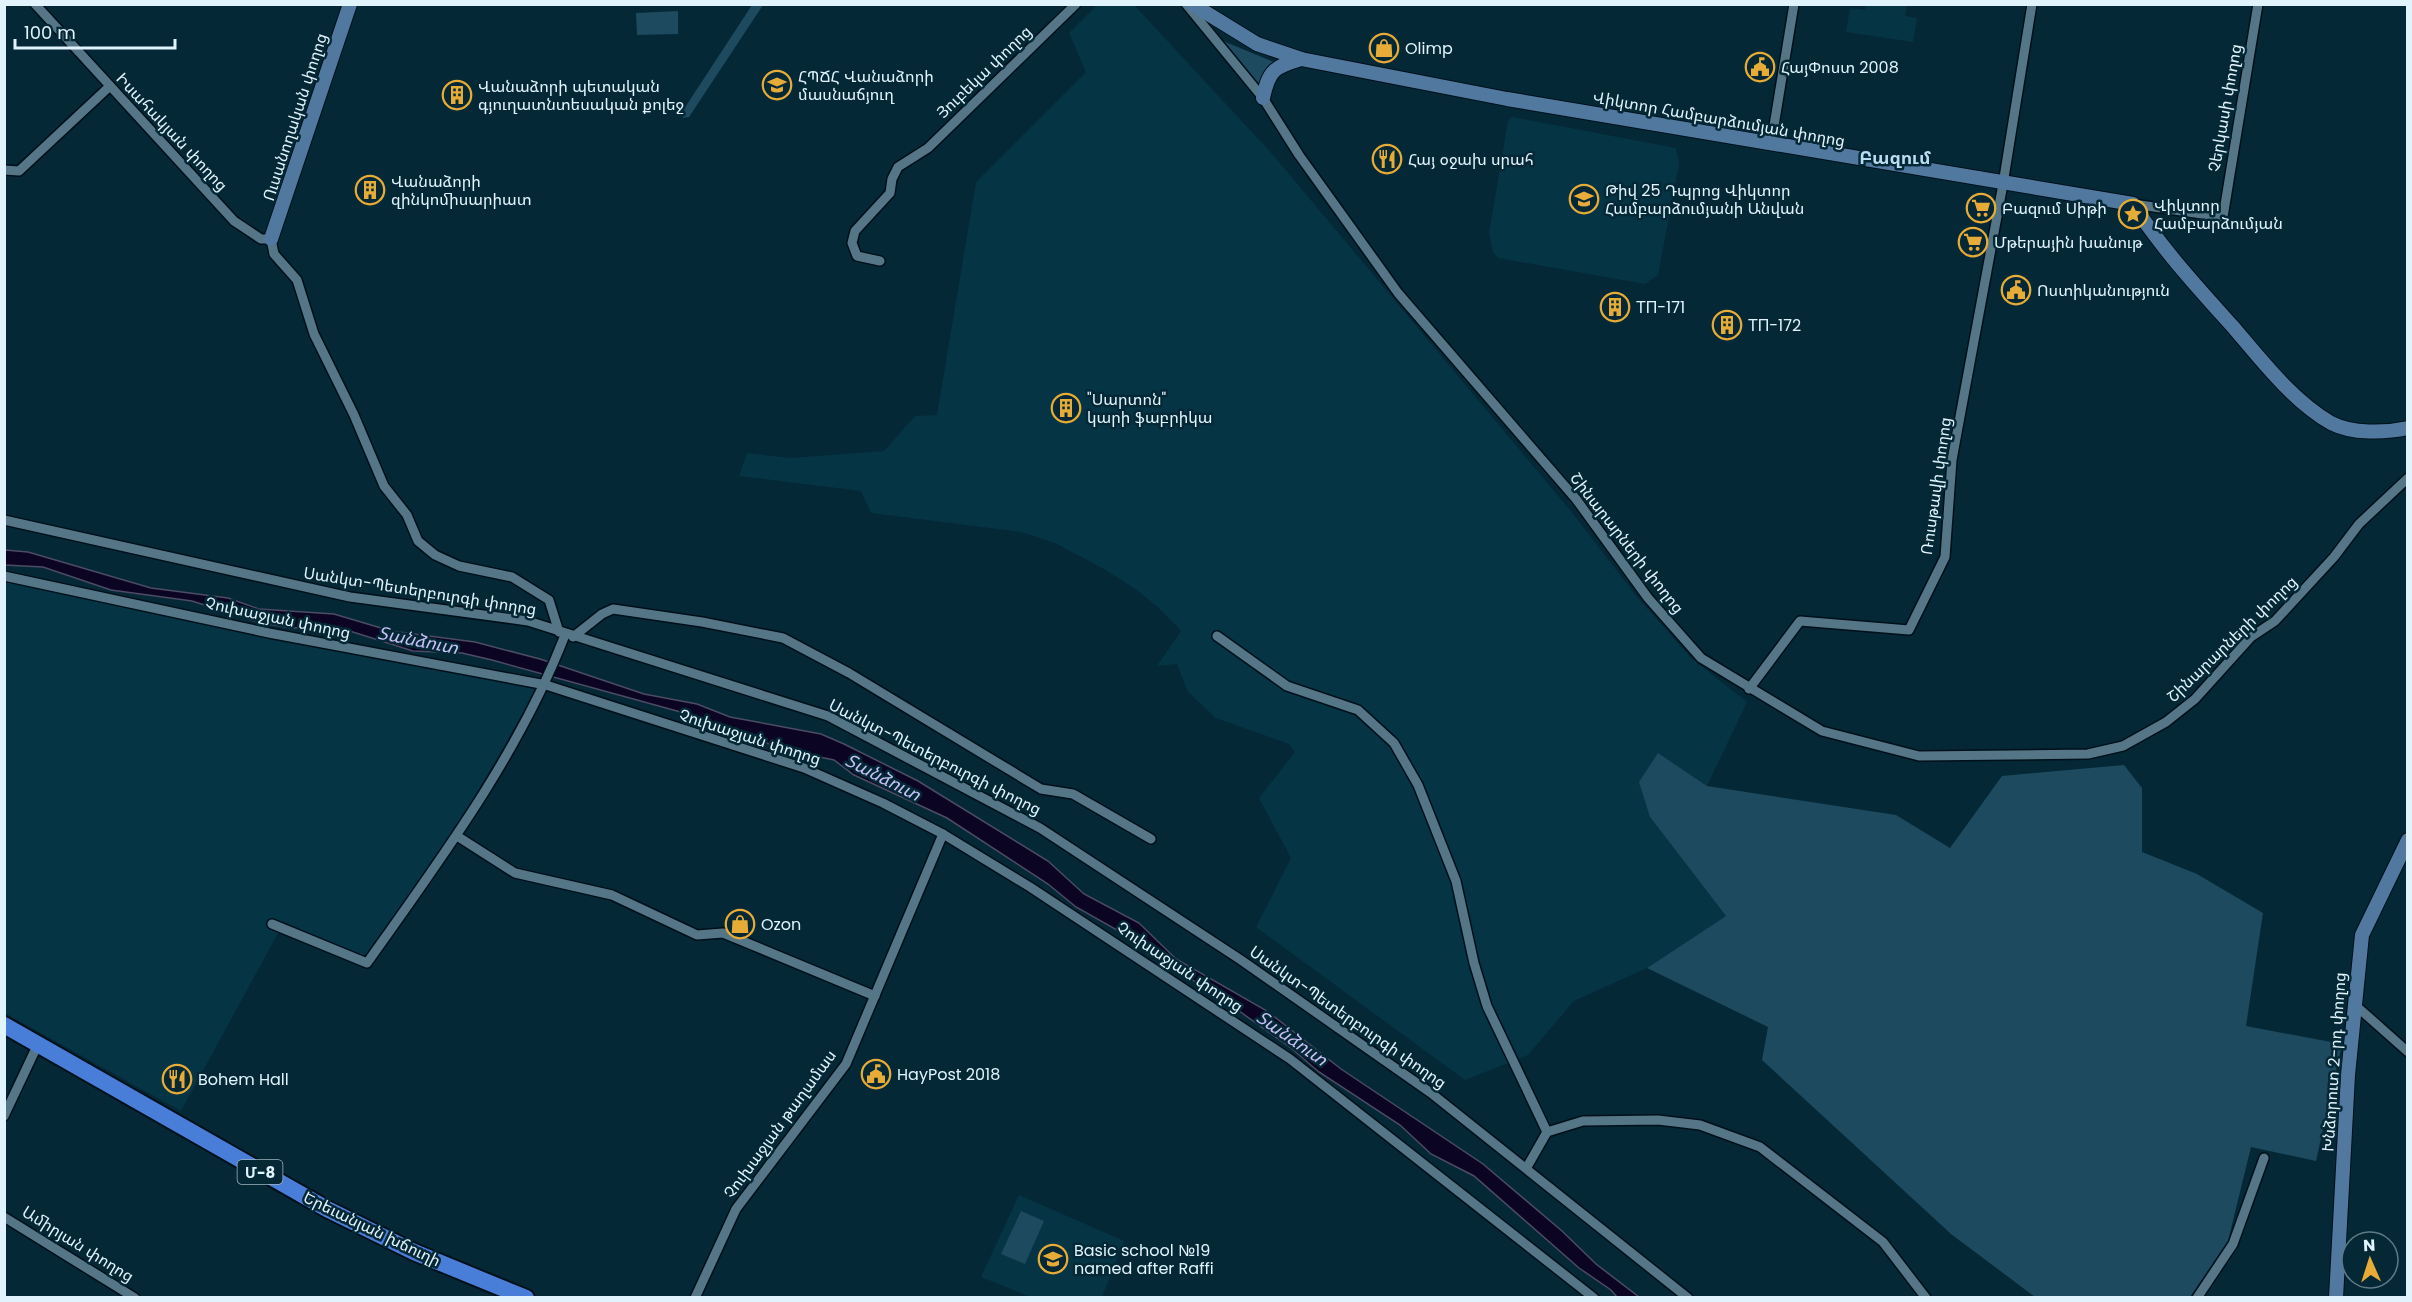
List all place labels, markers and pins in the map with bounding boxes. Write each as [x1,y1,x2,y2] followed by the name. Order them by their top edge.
[1368,32,1400,64] shop icon: Olimp
[1405,37,1453,60] place label: Olimp
[1744,51,1776,83] public building icon: ՀայՓոստ 2008
[1781,56,1899,79] place label: ՀայՓոստ 2008
[798,65,934,106] place label: ՀՊՃՀ Վանաձորի մասնաճյուղ
[761,69,793,101] school or university icon: ՀՊՃՀ Վանաձորի մասնաճյուղ
[478,75,684,116] place label: Վանաձորի պետական գյուղատնտեսական քոլեջ
[441,79,473,111] building icon: Վանաձորի պետական գյուղատնտեսական քոլեջ
[1371,143,1403,175] restaurant icon: Հայ օջախ սրահ
[1408,148,1534,171] place label: Հայ օջախ սրահ
[391,170,532,211] place label: Վանաձորի զինկոմիսարիատ
[354,174,386,206] building icon: Վանաձորի զինկոմիսարիատ
[1605,179,1804,220] place label: Թիվ 25 Դպրոց Վիկտոր Համբարձումյանի Անվան
[1568,183,1600,215] school or university icon: Թիվ 25 Դպրոց Վիկտոր Համբարձումյանի Անվան
[1965,192,1997,224] supermarket icon: Բազում Սիթի
[2154,194,2283,235] place label: Վիկտոր Համբարձումյան
[2002,197,2107,220] place label: Բազում Սիթի
[2117,198,2149,230] place icon: Վիկտոր Համբարձումյան
[1957,226,1989,258] supermarket icon: Մթերային խանութ
[1994,231,2143,254] place label: Մթերային խանութ
[2000,274,2032,306] public building icon: Ոստիկանություն
[2037,279,2170,302] place label: Ոստիկանություն
[1599,291,1631,323] building icon: ТП-171
[1636,296,1685,319] place label: ТП-171
[1711,309,1743,341] building icon: ТП-172
[1748,314,1801,337] place label: ТП-172
[1087,388,1213,429] place label: "Սարտոն" կարի ֆաբրիկա
[1050,392,1082,424] building icon: "Սարտոն" կարի ֆաբրիկա
[724,908,756,940] shop icon: Ozon
[761,913,801,936] place label: Ozon
[860,1058,892,1090] public building icon: HayPost 2018
[161,1063,193,1095] restaurant icon: Bohem Hall
[897,1063,1000,1086] place label: HayPost 2018
[198,1068,289,1091] place label: Bohem Hall
[1074,1239,1214,1280] place label: Basic school №19 named after Raffi
[1037,1243,1069,1275] school or university icon: Basic school №19 named after Raffi

